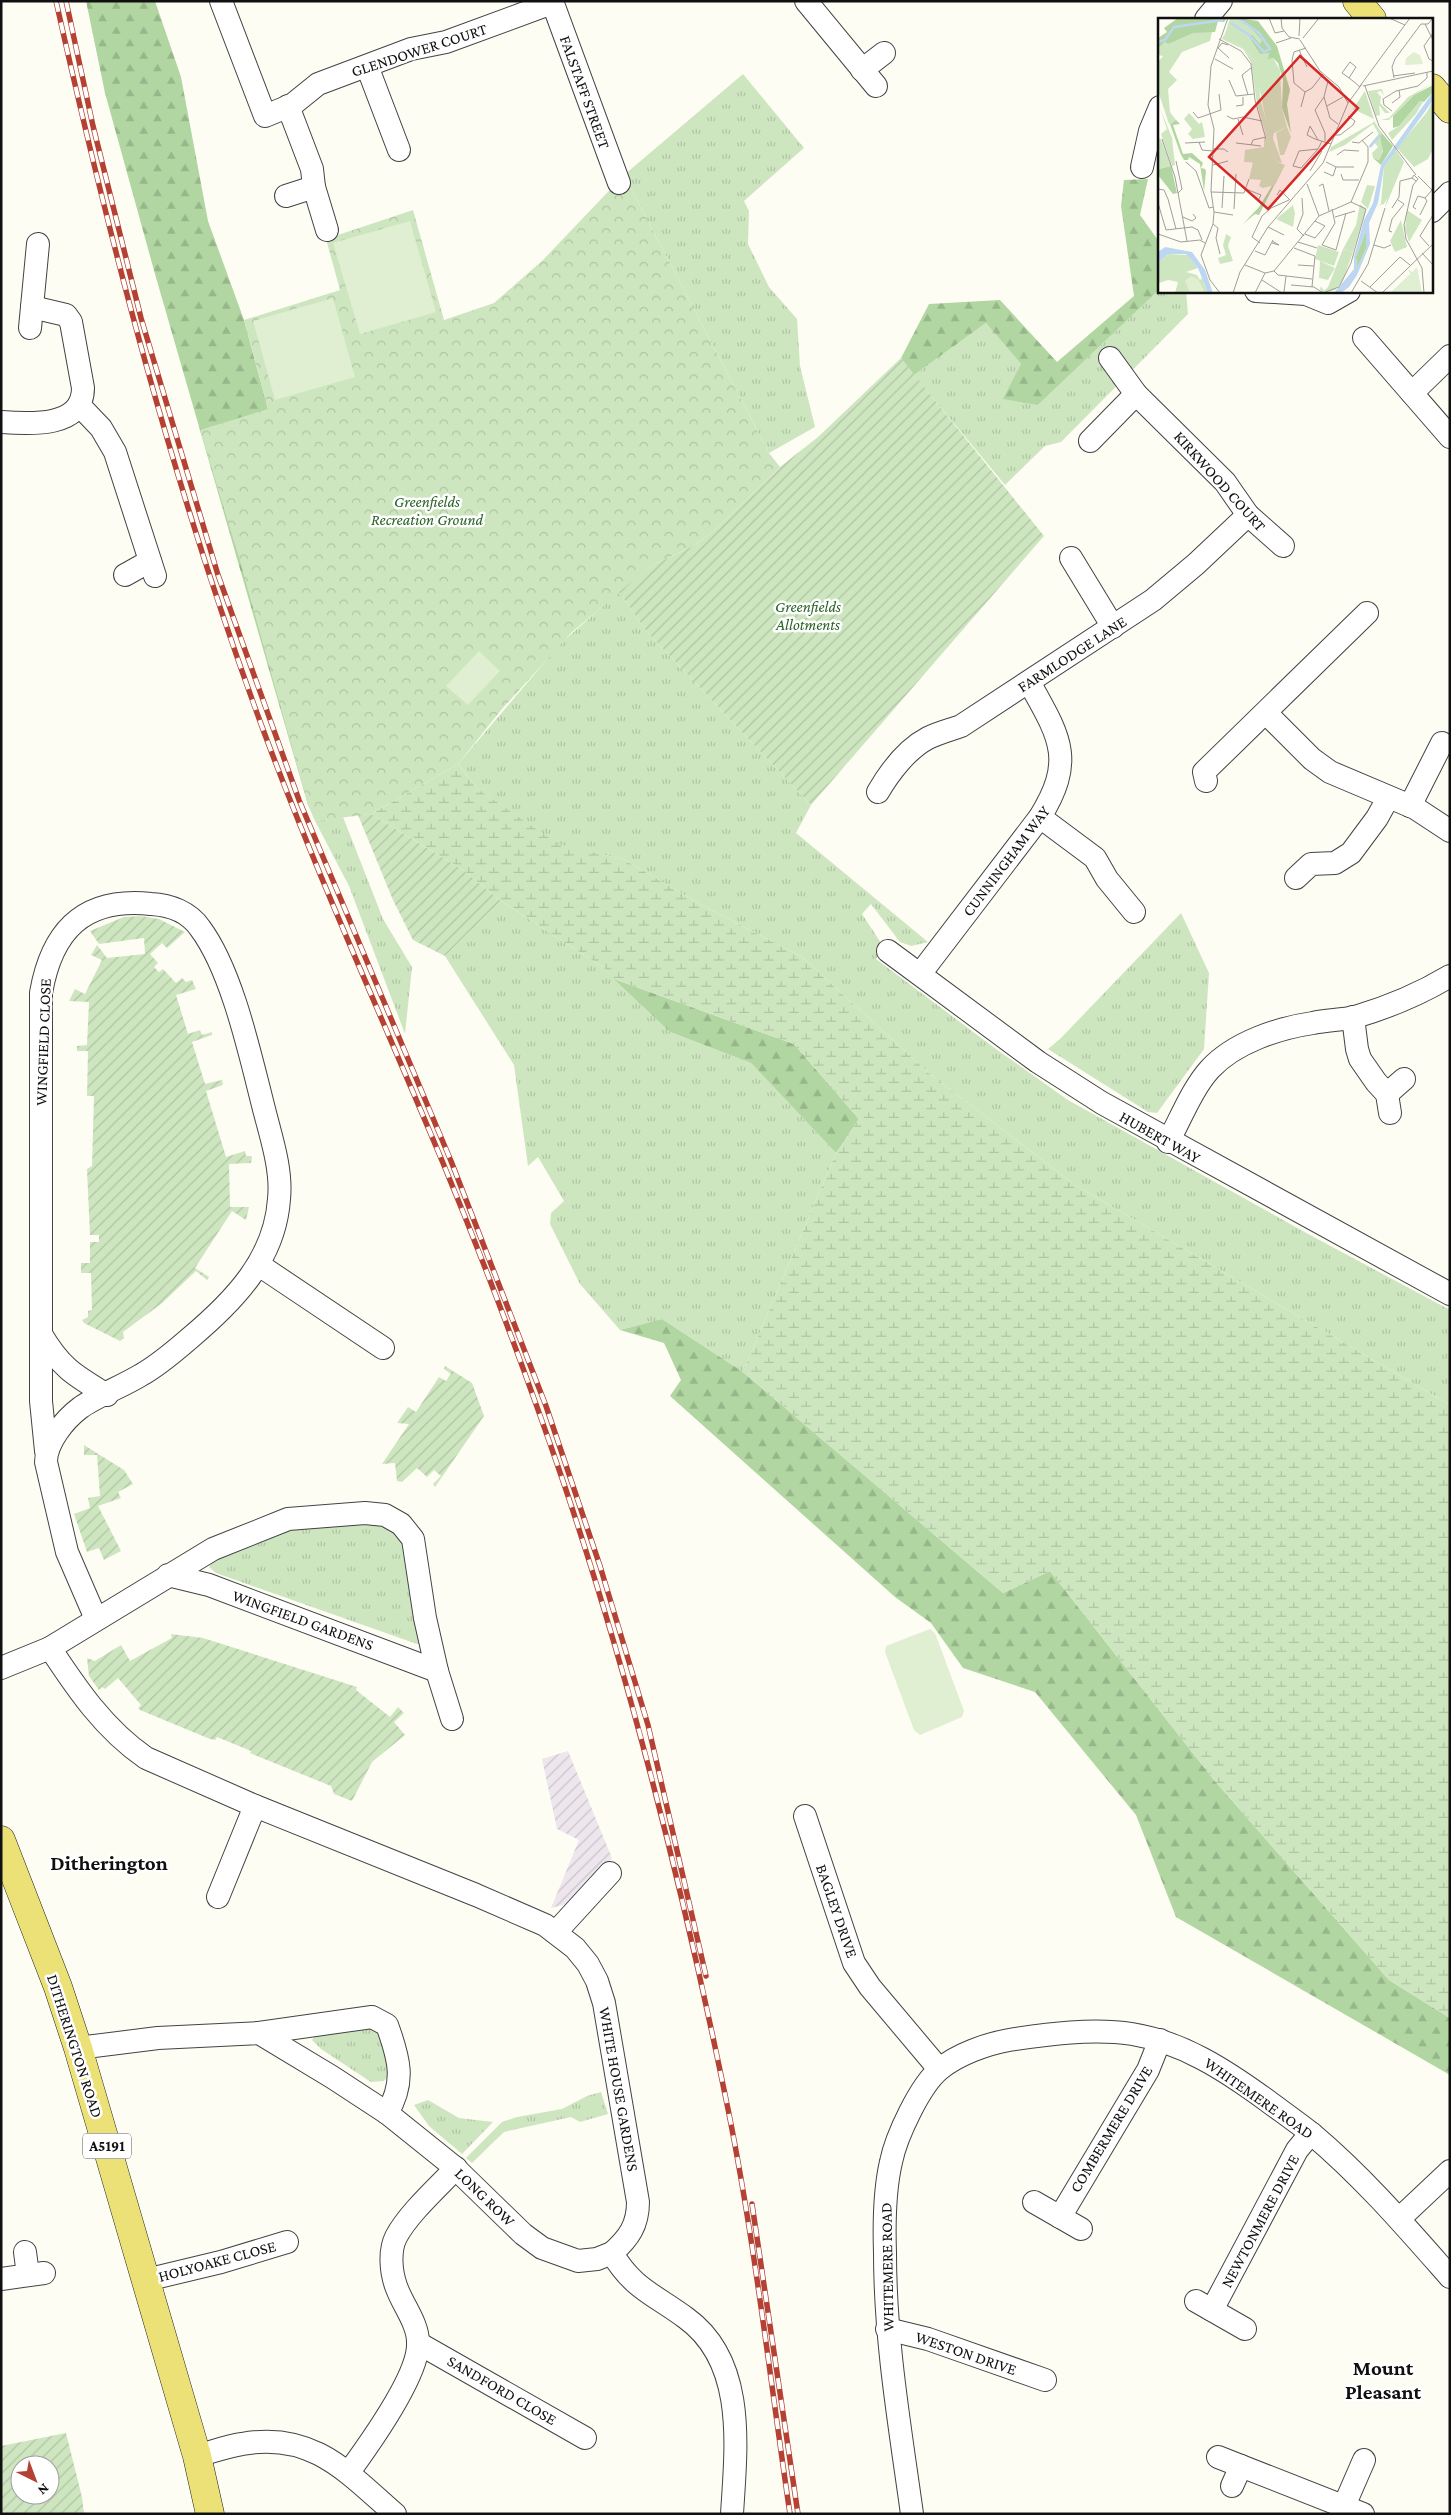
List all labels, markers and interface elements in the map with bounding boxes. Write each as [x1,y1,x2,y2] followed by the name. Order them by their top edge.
[1158,18,1434,292] inset map
[349,20,489,80] street label: GLENDOWER COURT
[557,33,613,151] street label: FALSTAFF STREET
[1171,428,1270,535] street label: KIRKWOOD COURT
[371,493,484,528] park label: Greenfields Recreation Ground
[775,598,841,633] park label: Greenfields Allotments
[1014,612,1130,695] street label: FARMLODGE LANE
[959,802,1053,919] street label: CUNNINGHAM WAY
[32,978,54,1106] street label: WINGFIELD CLOSE
[1117,1108,1204,1166] street label: HUBERT WAY
[230,1587,376,1653] street label: WINGFIELD GARDENS
[50,1851,168,1875] district label: Ditherington
[813,1862,861,1960] street label: BAGLEY DRIVE
[44,1972,106,2120] street label: DITHERINGTON ROAD
[596,2005,642,2173] street label: WHITE HOUSE GARDENS
[1201,2054,1317,2142] street label: WHITEMERE ROAD
[1067,2062,1156,2195] street label: COMBERMERE DRIVE
[83,2134,131,2158] road number: A5191
[1218,2151,1302,2290] street label: NEWTONMERE DRIVE
[452,2164,519,2230] street label: LONG ROW
[877,2202,897,2332] street label: WHITEMERE ROAD
[156,2237,278,2285] street label: HOLYOAKE CLOSE
[913,2328,1019,2378] street label: WESTON DRIVE
[444,2352,560,2428] street label: SANDFORD CLOSE
[1345,2356,1422,2404] district label: Mount Pleasant
[10,2455,60,2505] north arrow
[34,2481,53,2499] text: N

